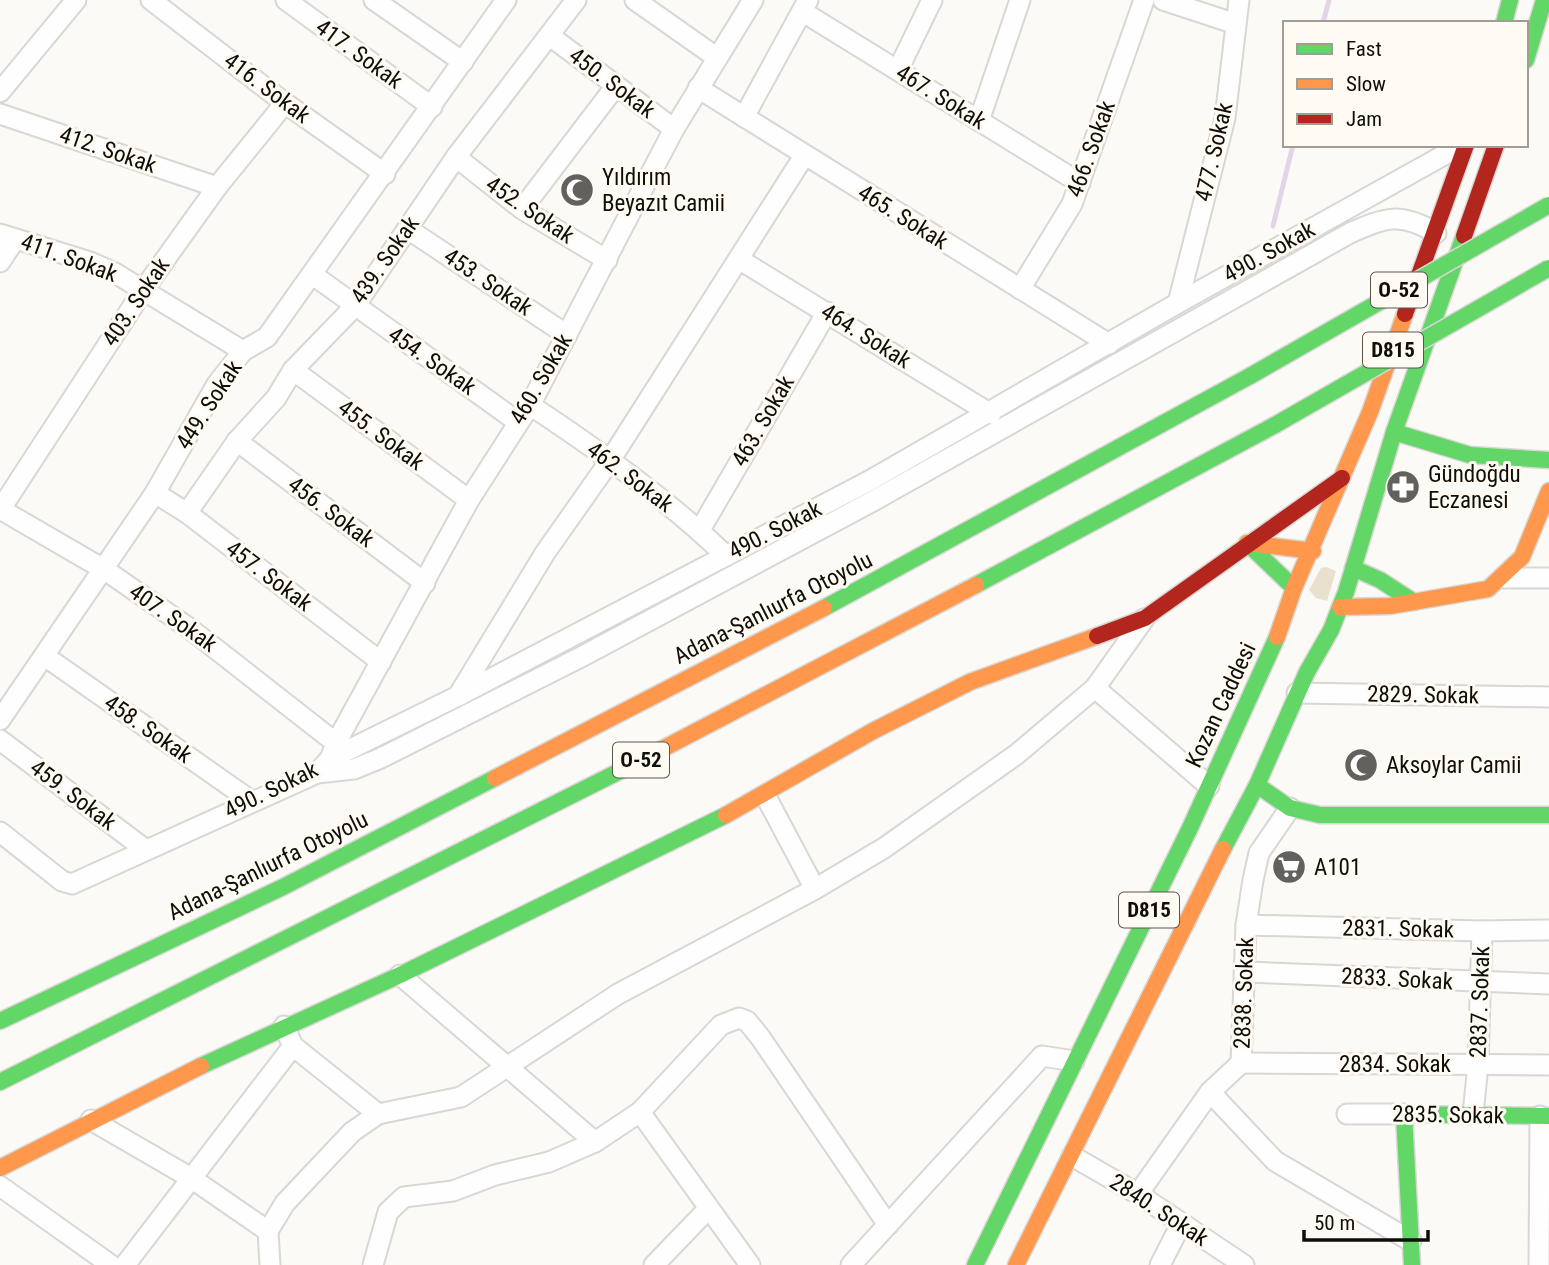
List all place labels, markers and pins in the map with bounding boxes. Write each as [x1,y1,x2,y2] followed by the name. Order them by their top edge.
[602,164,725,217] place label: Yıldırım Beyazıt Camii
[558,171,596,209] mosque icon: Yıldırım Beyazıt Camii
[1428,461,1521,514] place label: Gündoğdu Eczanesi
[1384,468,1422,506] pharmacy icon: Gündoğdu Eczanesi
[1342,746,1380,784] mosque icon: Aksoylar Camii
[1386,752,1522,779] place label: Aksoylar Camii
[1270,848,1308,886] supermarket icon: A101
[1314,854,1361,881] place label: A101

